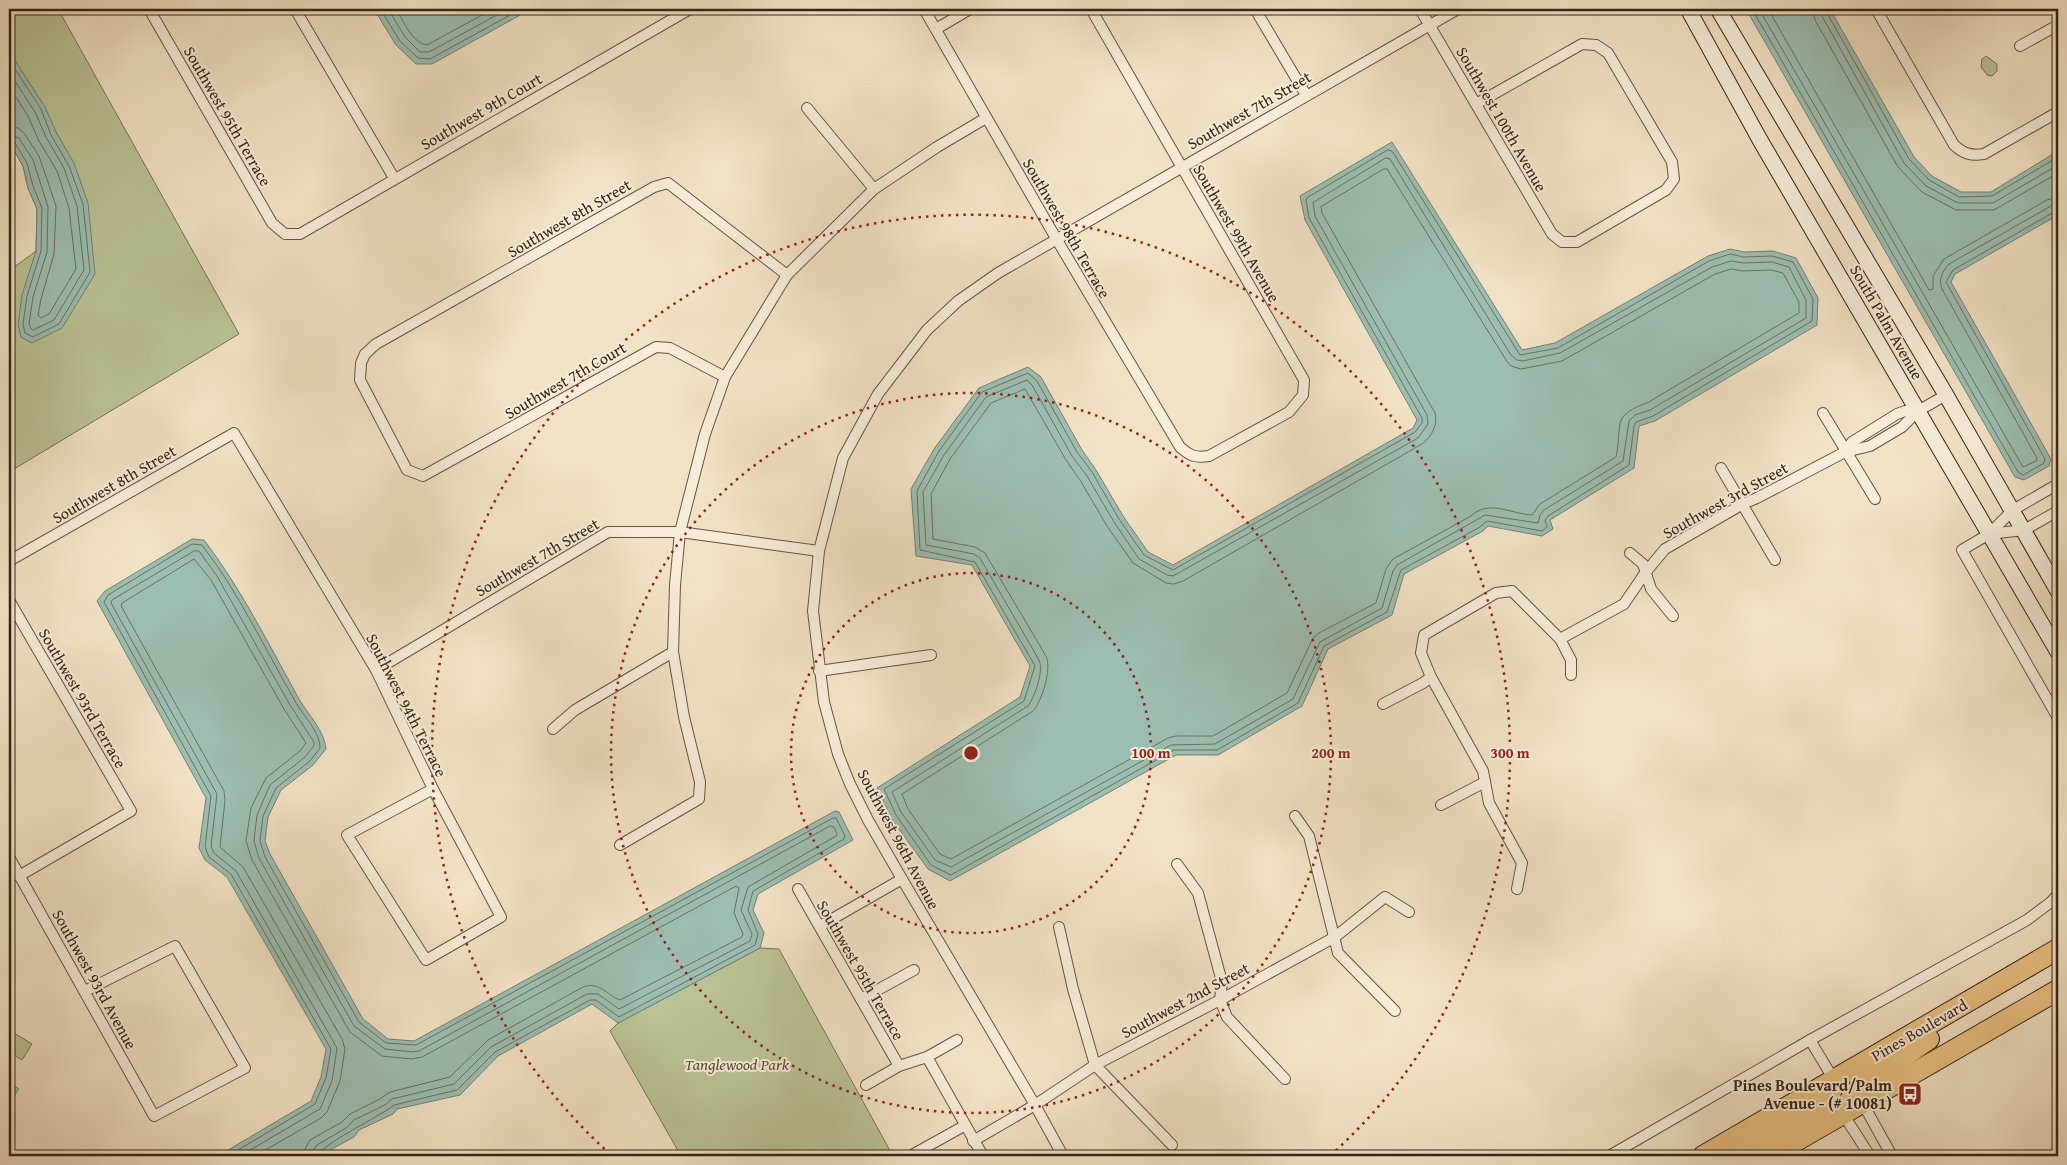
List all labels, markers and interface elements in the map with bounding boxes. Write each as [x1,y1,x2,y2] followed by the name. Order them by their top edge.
[178,42,278,190] street label: Southwest 95th Terrace
[1451,42,1553,196] street label: Southwest 100th Avenue
[1183,65,1316,155] street label: Southwest 7th Street
[416,66,547,156] street label: Southwest 9th Court
[1017,154,1117,302] street label: Southwest 98th Terrace
[1188,159,1286,307] street label: Southwest 99th Avenue
[503,173,636,263] street label: Southwest 8th Street
[1844,260,1930,384] street label: South Palm Avenue
[500,335,631,425] street label: Southwest 7th Court
[48,439,181,529] street label: Southwest 8th Street
[1658,455,1792,544] street label: Southwest 3rd Street
[471,512,604,602] street label: Southwest 7th Street
[33,623,133,773] street label: Southwest 93rd Terrace
[360,629,454,781] street label: Southwest 94th Terrace
[1131,742,1171,763] text: 100 m
[1311,742,1351,763] text: 200 m
[1490,742,1530,763] text: 300 m
[962,744,980,762] centre of rings
[852,764,946,914] street label: Southwest 96th Avenue
[811,896,911,1044] street label: Southwest 95th Terrace
[47,905,143,1053] street label: Southwest 93rd Avenue
[1116,956,1254,1044] street label: Southwest 2nd Street
[1866,992,1972,1067] street label: Pines Boulevard
[685,1052,790,1076] park label: Tanglewood Park
[1733,1073,1892,1115] place label: Pines Boulevard/Palm Avenue - (# 10081)
[1897,1081,1923,1107] bus stop icon: Pines Boulevard/Palm Avenue - (# 10081)

